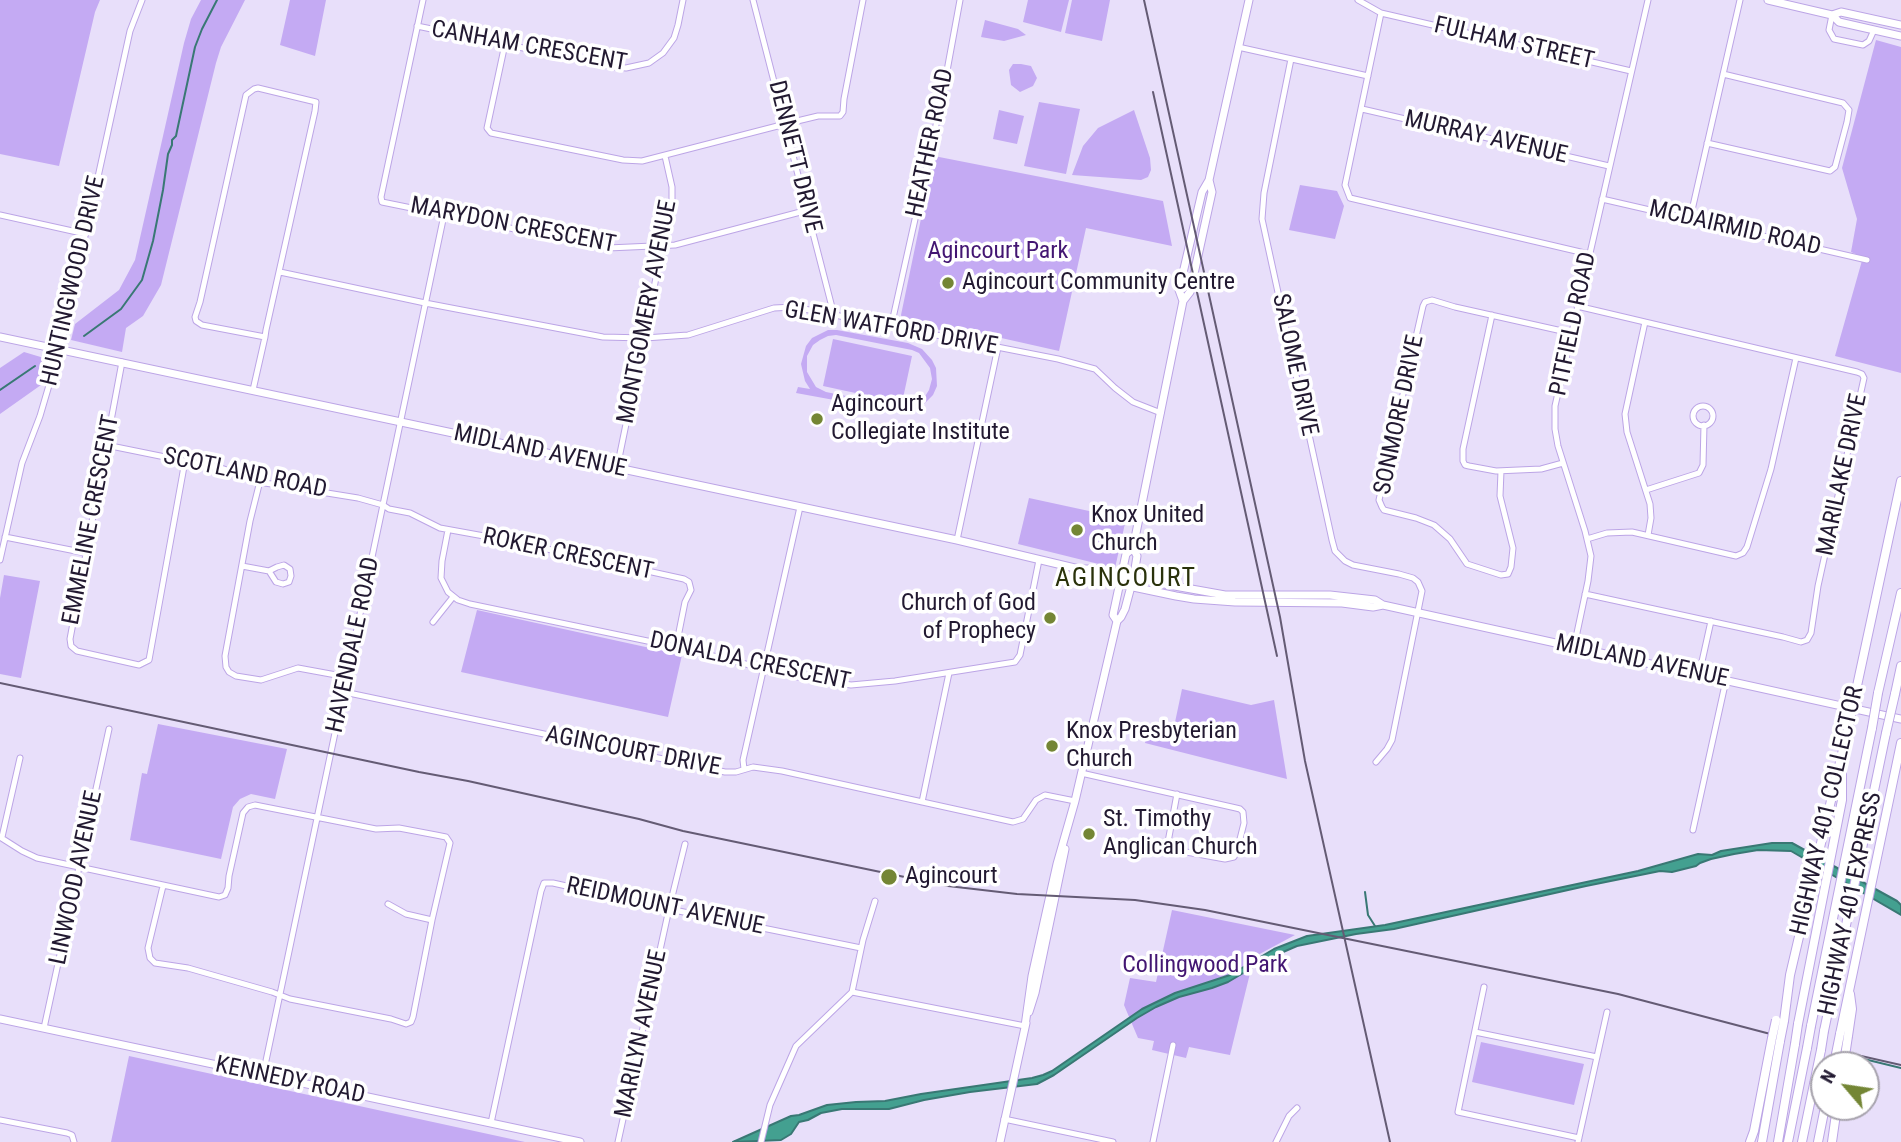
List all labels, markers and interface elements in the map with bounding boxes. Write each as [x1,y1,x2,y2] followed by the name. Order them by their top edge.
[1431,12,1597,76] street label: FULHAM STREET
[429,16,629,78] street label: CANHAM CRESCENT
[901,66,961,220] street label: HEATHER ROAD
[761,78,827,236] street label: DENNETT DRIVE
[1402,105,1570,171] street label: MURRAY AVENUE
[36,173,112,389] street label: HUNTINGWOOD DRIVE
[408,192,618,260] street label: MARYDON CRESCENT
[1646,195,1824,263] street label: MCDAIRMID ROAD
[612,198,684,426] street label: MONTGOMERY AVENUE
[928,238,1068,266] park label: Agincourt Park
[1545,250,1603,398] street label: PITFIELD ROAD
[962,269,1235,297] place label: Agincourt Community Centre
[940,275,956,291] marker: Agincourt Community Centre
[1265,291,1323,439] street label: SALOME DRIVE
[782,296,1000,362] street label: GLEN WATFORD DRIVE
[1369,333,1431,497] street label: SONMORE DRIVE
[831,391,1010,447] place label: Agincourt Collegiate Institute
[1812,391,1874,559] street label: MARILAKE DRIVE
[809,411,825,427] marker: Agincourt Collegiate Institute
[58,413,126,627] street label: EMMELINE CRESCENT
[451,420,629,484] street label: MIDLAND AVENUE
[160,443,330,505] street label: SCOTLAND ROAD
[1091,502,1204,558] place label: Knox United Church
[1069,522,1085,538] marker: Knox United Church
[480,523,656,587] street label: ROKER CRESCENT
[321,555,387,735] street label: HAVENDALE ROAD
[1056,563,1196,595] district label: AGINCOURT
[901,590,1036,646] place label: Church of God of Prophecy
[1042,610,1058,626] marker: Church of God of Prophecy
[647,627,853,697] street label: DONALDA CRESCENT
[1553,630,1731,694] street label: MIDLAND AVENUE
[1785,684,1871,938] street label: HIGHWAY 401 COLLECTOR
[1066,718,1237,774] place label: Knox Presbyterian Church
[543,721,723,783] street label: AGINCOURT DRIVE
[1044,738,1060,754] marker: Knox Presbyterian Church
[45,788,109,968] street label: LINWOOD AVENUE
[1813,790,1889,1018] street label: HIGHWAY 401 EXPRESS
[1103,806,1258,862] place label: St. Timothy Anglican Church
[1081,826,1097,842] marker: St. Timothy Anglican Church
[905,863,998,891] place label: Agincourt
[879,867,899,887] marker: Agincourt
[564,872,766,942] street label: REIDMOUNT AVENUE
[610,947,674,1121] street label: MARILYN AVENUE
[1122,952,1288,980] park label: Collingwood Park
[212,1051,368,1111] street label: KENNEDY ROAD
[1810,1051,1880,1121] north arrow
[1815,1066,1841,1087] text: N

